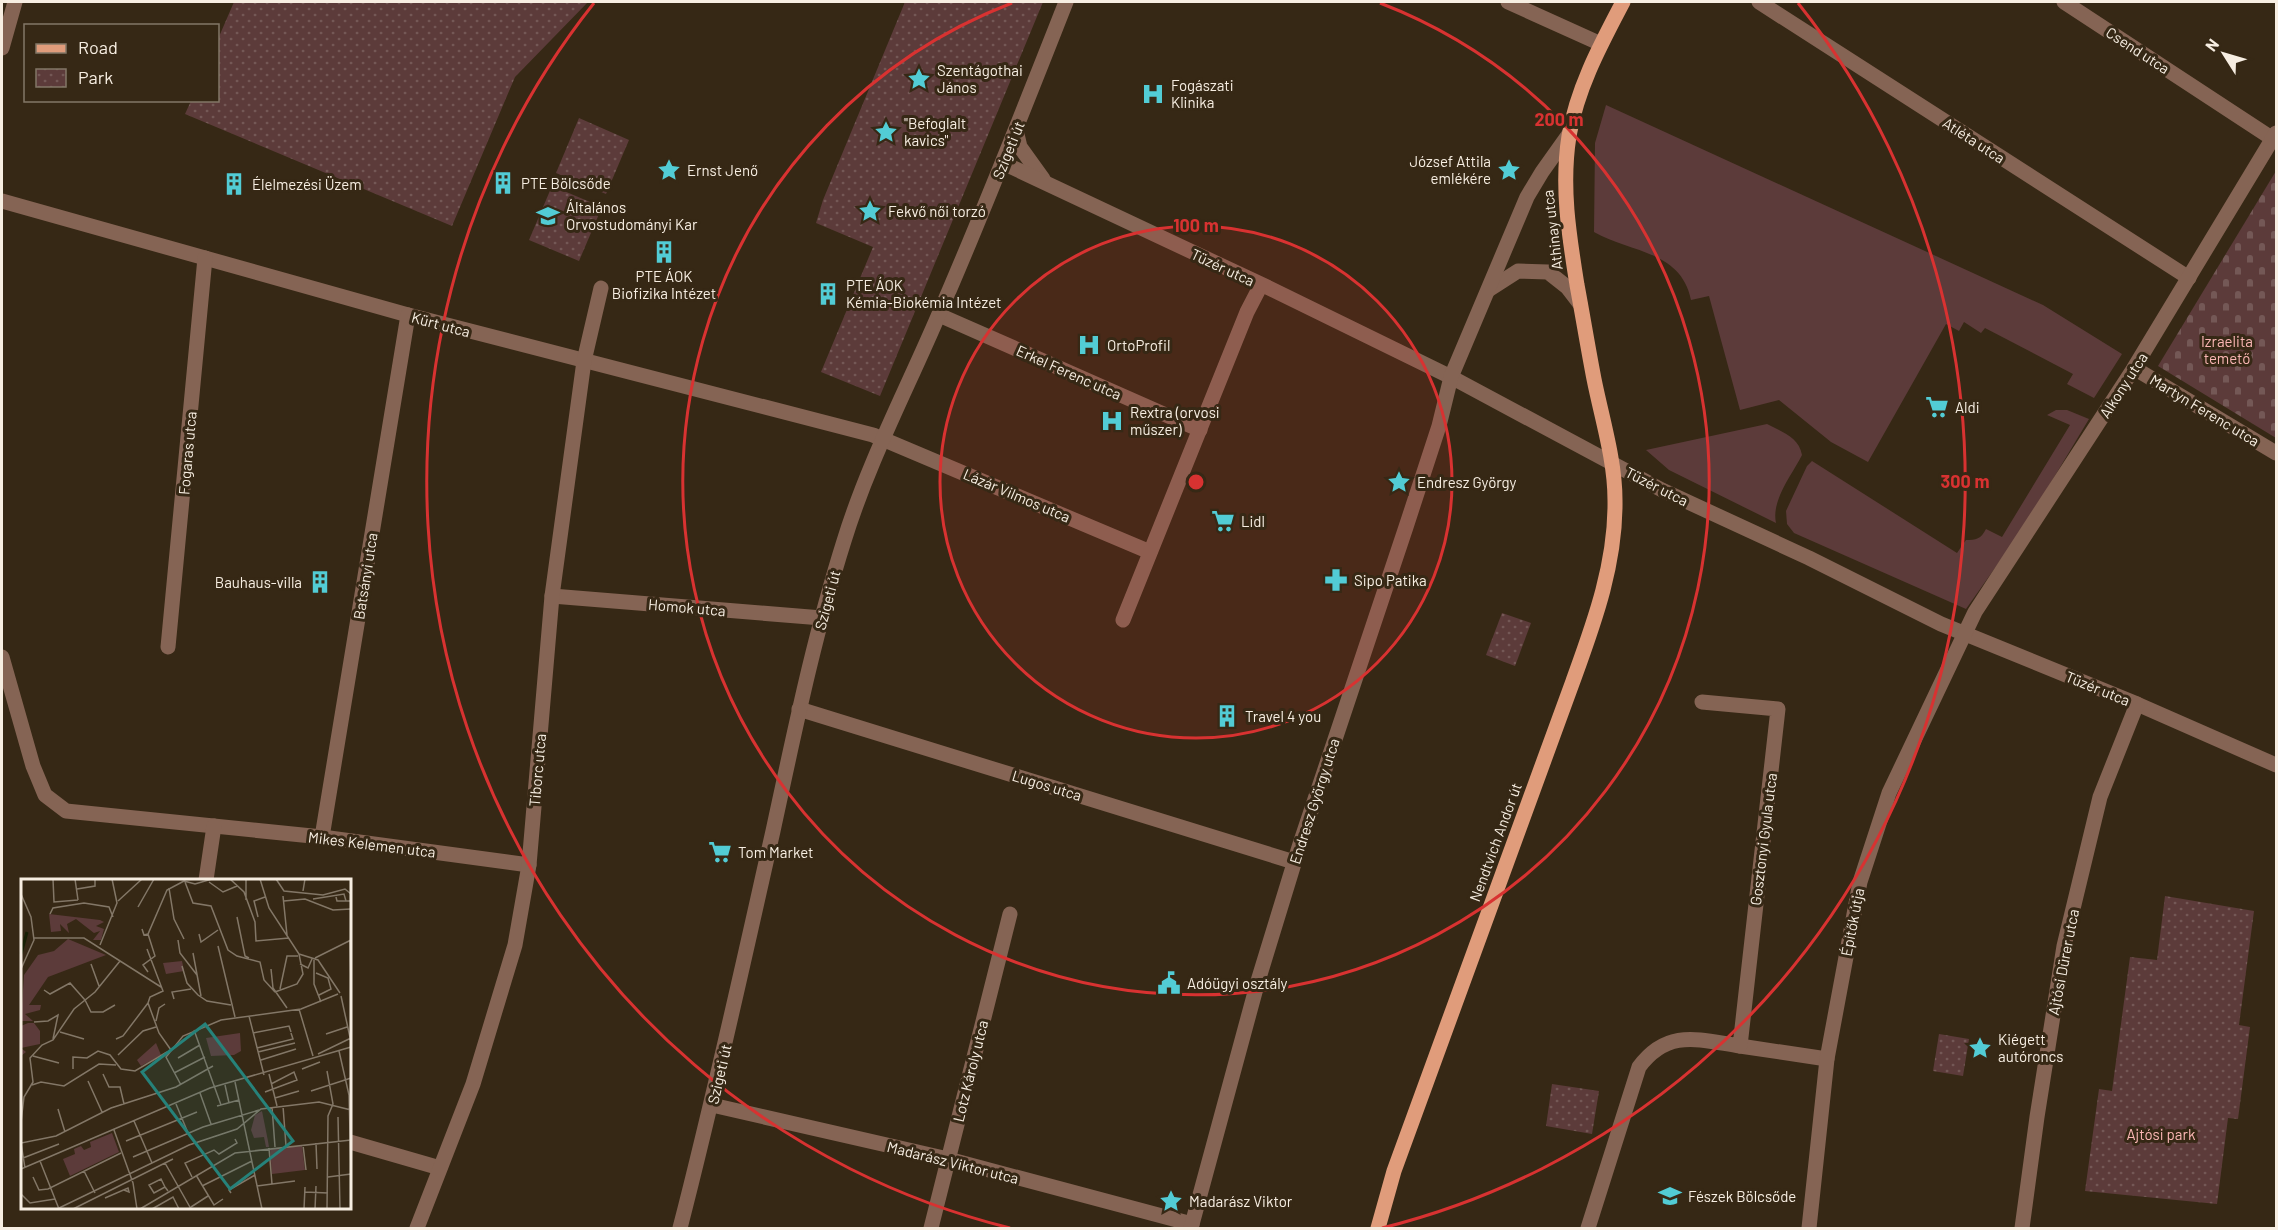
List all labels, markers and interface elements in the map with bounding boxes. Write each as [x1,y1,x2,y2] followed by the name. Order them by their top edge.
[2103,23,2173,77] street label: Csend utca
[24,24,219,102] legend
[2194,24,2254,84] north arrow
[2201,35,2222,55] text: N
[78,36,118,58] text: Road
[937,61,1023,96] place label: Szentágothai János
[78,66,113,88] text: Park
[906,66,932,92] place icon: Szentágothai János
[1171,76,1234,111] place label: Fogászati Klinika
[1140,81,1166,107] hospital icon: Fogászati Klinika
[1534,108,1584,130] text: 200 m
[1939,113,2009,167] street label: Atléta utca
[904,114,966,149] place label: "Befoglalt kavics"
[988,118,1028,182] street label: Szigeti út
[873,119,899,145] place icon: "Befoglalt kavics"
[1409,152,1491,187] place label: József Attila emlékére
[656,157,682,183] place icon: Ernst Jenő
[1496,157,1522,183] place icon: József Attila emlékére
[687,161,758,179] place label: Ernst Jenő
[490,170,516,196] building icon: PTE Bölcsőde
[221,171,247,197] building icon: Élelmezési Üzem
[521,174,611,192] place label: PTE Bölcsőde
[252,175,362,193] place label: Élelmezési Üzem
[1538,189,1566,271] street label: Athinay utca
[566,198,698,233] place label: Általános Orvostudományi Kar
[857,198,883,224] place icon: Fekvő női torzó
[888,202,986,220] place label: Fekvő női torzó
[535,203,561,229] school or university icon: Általános Orvostudományi Kar
[1173,214,1219,236] text: 100 m
[651,239,677,265] building icon: PTE ÁOK Biofizika Intézet
[1188,245,1258,289] street label: Tüzér utca
[612,267,716,302] place label: PTE ÁOK Biofizika Intézet
[846,276,1002,311] place label: PTE ÁOK Kémia-Biokémia Intézet
[815,281,841,307] building icon: PTE ÁOK Kémia-Biokémia Intézet
[410,308,472,340] street label: Kürt utca
[1076,332,1102,358] hospital icon: OrtoProfil
[2201,332,2253,367] park label: Izraelita temető
[1107,336,1170,354] place label: OrtoProfil
[1014,341,1124,403] street label: Erkel Ferenc utca
[2095,349,2151,421] street label: Alkony utca
[2147,370,2263,450] street label: Martyn Ferenc utca
[1924,394,1950,420] supermarket icon: Aldi
[1955,398,1980,416] place label: Aldi
[1130,403,1220,438] place label: Rextra (orvosi műszer)
[1099,408,1125,434] hospital icon: Rextra (orvosi műszer)
[174,410,200,496] street label: Fogaras utca
[1623,463,1691,509] street label: Tüzér utca
[961,464,1073,526] street label: Lázár Vilmos utca
[1386,469,1412,495] place icon: Endresz György
[1941,470,1989,492] text: 300 m
[1186,472,1206,492] centre of rings
[1417,473,1517,491] place label: Endresz György
[1210,508,1236,534] supermarket icon: Lidl
[1241,512,1265,530] place label: Lidl
[349,531,381,621] street label: Batsányi utca
[1323,567,1349,593] pharmacy icon: Sipo Patika
[810,568,844,632] street label: Szigeti út
[307,569,333,595] building icon: Bauhaus-villa
[1354,571,1427,589] place label: Sipo Patika
[215,573,302,591] place label: Bauhaus-villa
[648,595,726,619] street label: Homok utca
[2063,667,2133,709] street label: Tüzér utca
[1214,703,1240,729] building icon: Travel 4 you
[1245,707,1321,725] place label: Travel 4 you
[525,733,549,807] street label: Tiborc utca
[1285,736,1343,866] street label: Endresz György utca
[1010,766,1084,804] street label: Lugos utca
[1746,772,1780,906] street label: Gosztonyi Gyula utca
[1465,780,1525,904] street label: Nendtvich Andor út
[307,827,437,861] street label: Mikes Kelemen utca
[707,839,733,865] supermarket icon: Tom Market
[738,843,814,861] place label: Tom Market
[21,879,351,1209] inset map
[1837,886,1867,958] street label: Építők útja
[2044,907,2082,1017] street label: Ajtósi Dürer utca
[1156,970,1182,996] public building icon: Adóügyi osztály
[1187,974,1288,992] place label: Adóügyi osztály
[949,1018,991,1124] street label: Lotz Károly utca
[1998,1030,2064,1065] place label: Kiégett autóroncs
[1967,1035,1993,1061] place icon: Kiégett autóroncs
[703,1042,735,1106] street label: Szigeti út
[2126,1125,2196,1143] park label: Ajtósi park
[885,1137,1021,1187] street label: Madarász Viktor utca
[1657,1183,1683,1209] school or university icon: Fészek Bölcsőde
[1688,1187,1796,1205] place label: Fészek Bölcsőde
[1158,1188,1184,1214] place icon: Madarász Viktor
[1189,1192,1293,1210] place label: Madarász Viktor

